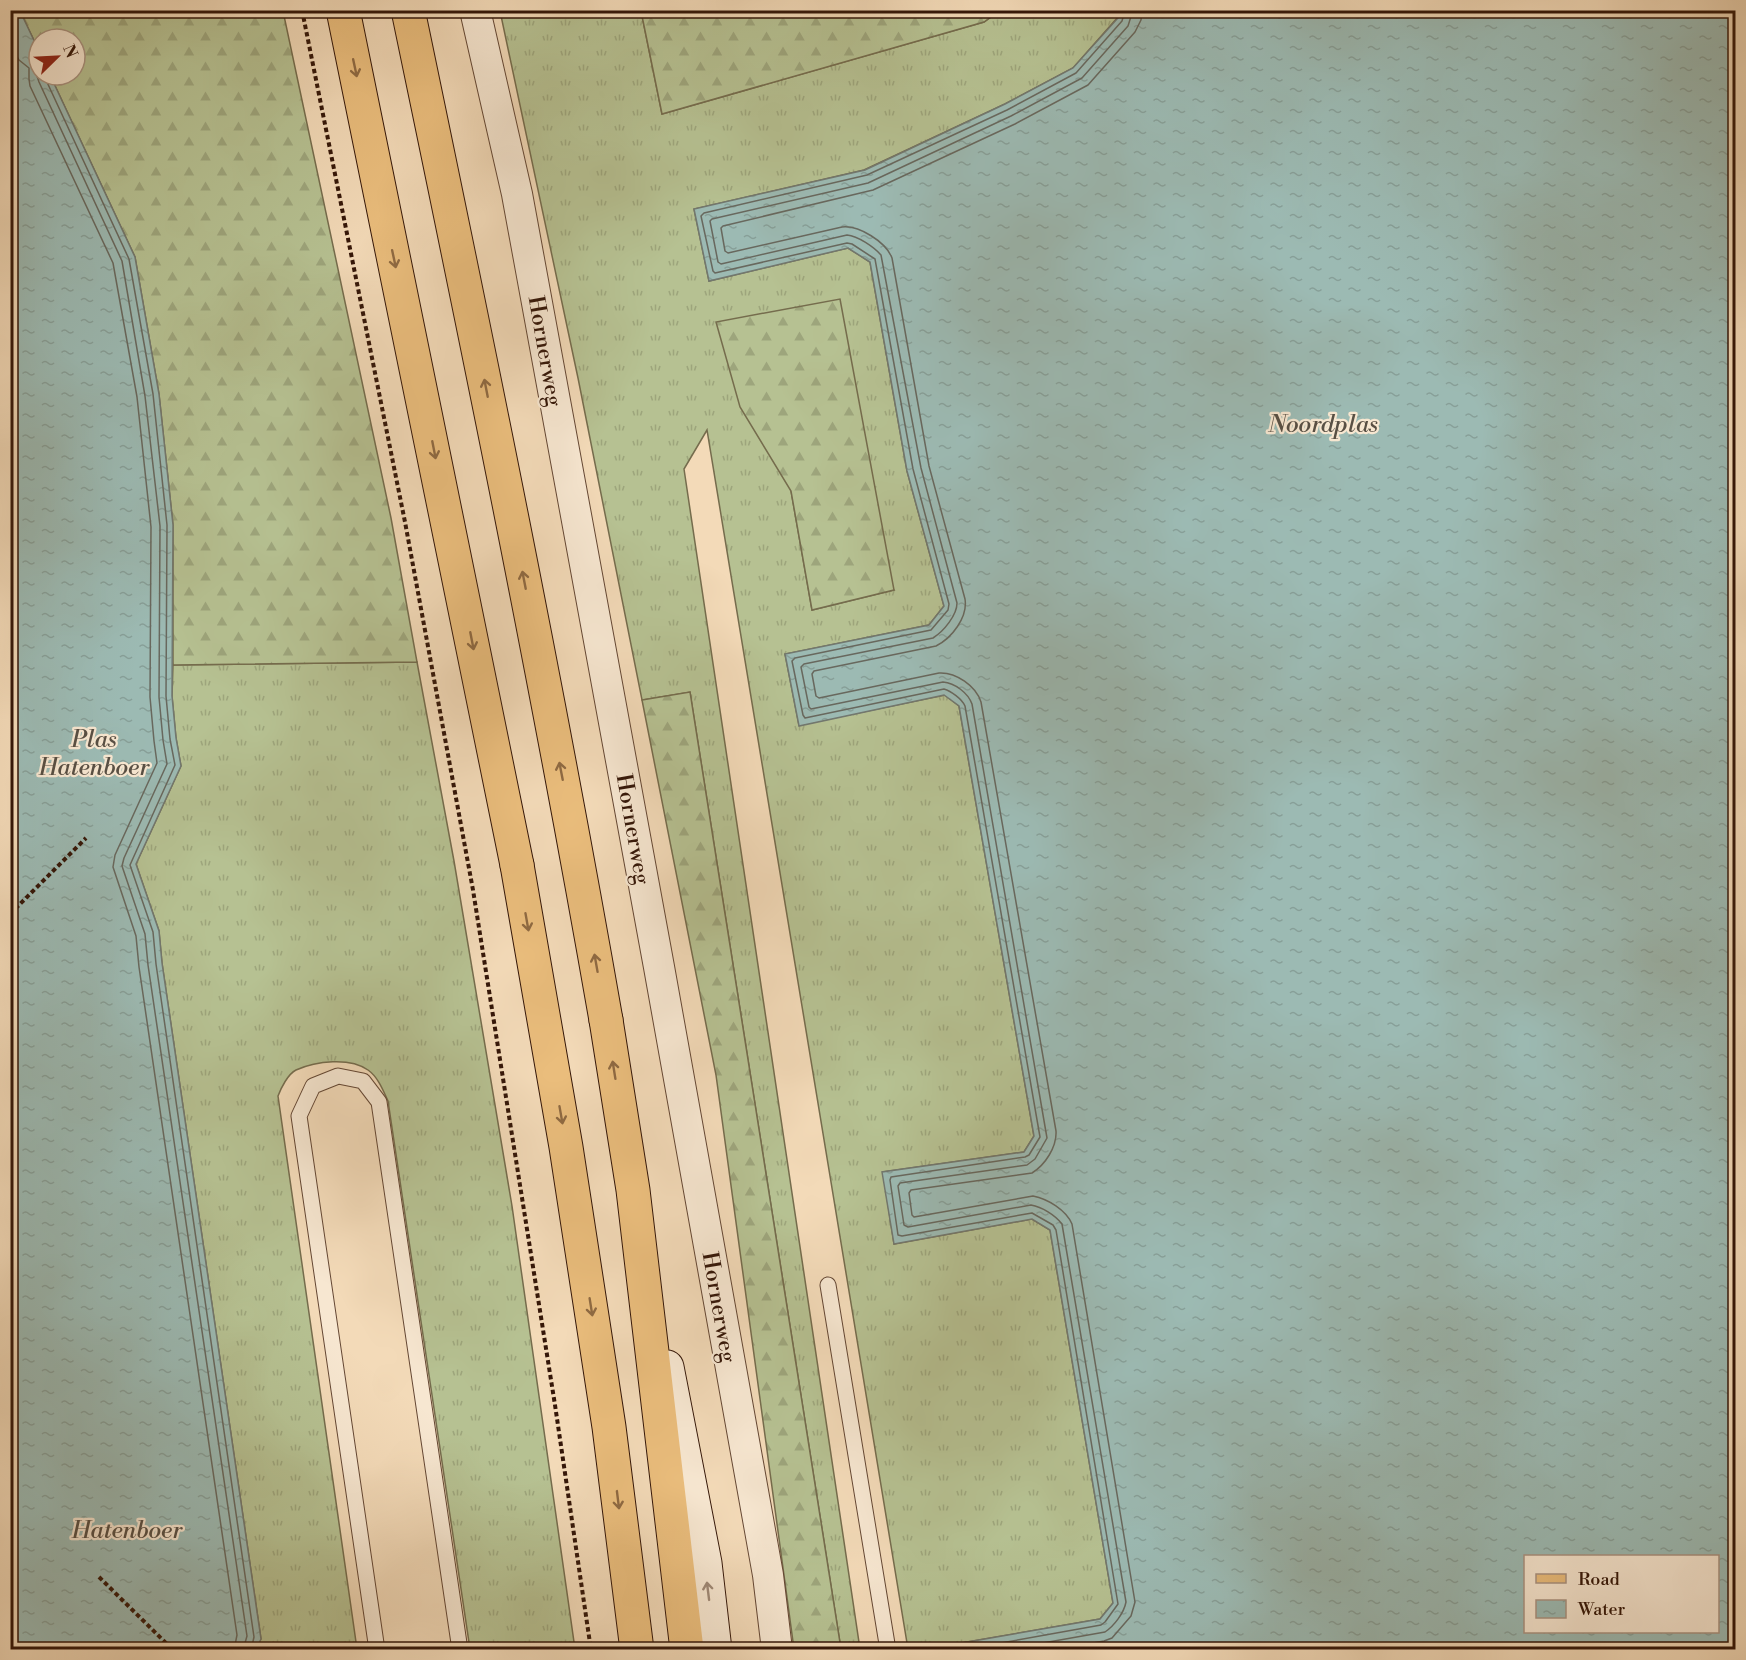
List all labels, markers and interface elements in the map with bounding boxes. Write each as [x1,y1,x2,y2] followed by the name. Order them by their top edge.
[27,27,87,87] north arrow
[58,41,82,61] text: N
[350,58,361,77] one-way arrow
[389,249,401,268] one-way arrow
[522,294,568,409] street label: Hornerweg
[480,379,491,399] one-way arrow
[1267,410,1378,440] water label: Noordplas
[429,440,440,459] one-way arrow
[518,570,529,590] one-way arrow
[467,631,478,650] one-way arrow
[37,725,150,783] water label: Plas Hatenboer
[555,762,566,781] one-way arrow
[610,772,656,887] street label: Hornerweg
[522,912,533,932] one-way arrow
[590,953,601,973] one-way arrow
[609,1061,620,1081] one-way arrow
[555,1104,566,1124] one-way arrow
[696,1250,742,1365] street label: Hornerweg
[585,1297,596,1317] one-way arrow
[613,1490,624,1510] one-way arrow
[70,1516,183,1546] water label: Hatenboer
[1524,1555,1719,1633] legend
[1578,1568,1621,1591] text: Road
[702,1582,713,1602] one-way arrow
[1577,1598,1626,1621] text: Water

